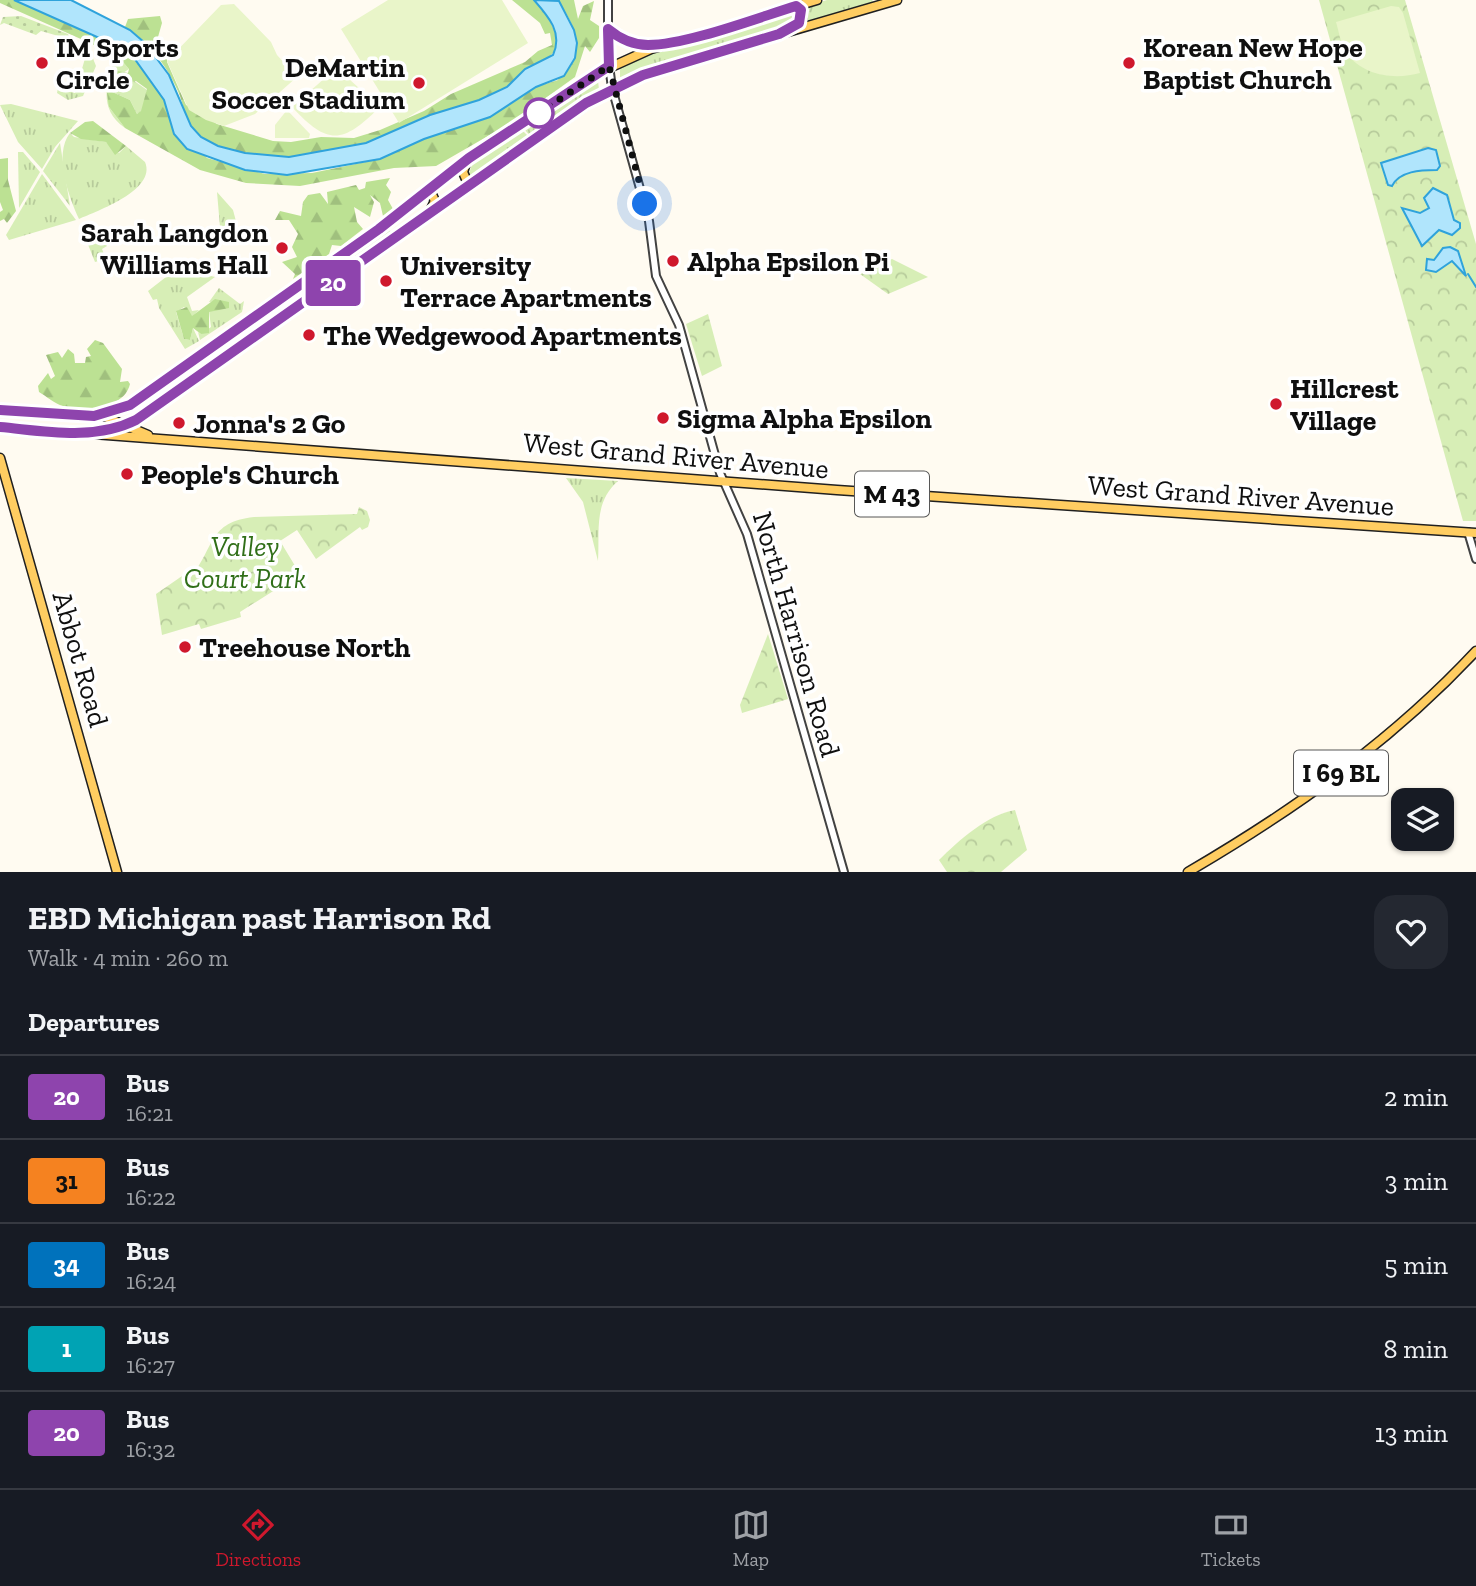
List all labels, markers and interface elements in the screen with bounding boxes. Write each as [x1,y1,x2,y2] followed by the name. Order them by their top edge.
[56,31,179,96] place label: IM Sports Circle
[1143,31,1363,96] place label: Korean New Hope Baptist Church
[212,51,405,116] place label: DeMartin Soccer Stadium
[34,55,50,71] marker: IM Sports Circle
[1121,55,1137,71] marker: Korean New Hope Baptist Church
[411,75,427,91] marker: DeMartin Soccer Stadium
[524,98,554,128] unlabelled marker
[627,186,662,221] your location
[81,216,268,281] place label: Sarah Langdon Williams Hall
[274,240,290,256] marker: Sarah Langdon Williams Hall
[687,245,889,278] place label: Alpha Epsilon Pi
[400,249,652,314] place label: University Terrace Apartments
[665,253,681,269] marker: Alpha Epsilon Pi
[302,260,364,306] line badge: 20
[320,268,346,297] text: 20
[378,273,394,289] marker: University Terrace Apartments
[323,319,682,352] place label: The Wedgewood Apartments
[301,327,317,343] marker: The Wedgewood Apartments
[1290,372,1399,437] place label: Hillcrest Village
[1268,396,1284,412] marker: Hillcrest Village
[677,402,932,435] place label: Sigma Alpha Epsilon
[193,407,346,440] place label: Jonna's 2 Go
[655,410,671,426] marker: Sigma Alpha Epsilon
[171,415,187,431] marker: Jonna's 2 Go
[522,426,830,485] street label: West Grand River Avenue
[141,458,339,491] place label: People's Church
[119,466,135,482] marker: People's Church
[1087,468,1395,523] street label: West Grand River Avenue
[855,472,929,516] road number: M 43
[746,508,847,760] street label: North Harrison Road
[184,530,306,595] park label: Valley Court Park
[45,588,116,731] street label: Abbot Road
[199,631,411,664] place label: Treehouse North
[177,639,193,655] marker: Treehouse North
[1294,750,1388,796] road number: I 69 BL
[1391,788,1454,851] map controls
[1391,788,1454,851] button: layers
[1374,895,1448,969] button: heart
[28,898,491,937] text: EBD Michigan past Harrison Rd
[28,944,228,972] text: Walk · 4 min · 260 m
[28,1006,160,1038] text: Departures
[126,1067,169,1099] text: Bus
[1384,1081,1448,1113] text: 2 min
[53,1082,80,1111] text: 20
[126,1099,173,1127] text: 16:21
[126,1151,169,1183] text: Bus
[1385,1165,1448,1197] text: 3 min
[55,1166,78,1195] text: 31
[126,1183,176,1211] text: 16:22
[126,1235,169,1267] text: Bus
[1384,1249,1448,1281] text: 5 min
[53,1250,80,1279] text: 34
[126,1267,176,1295] text: 16:24
[126,1319,169,1351] text: Bus
[1383,1333,1448,1365] text: 8 min
[62,1334,71,1363] text: 1
[126,1351,175,1379] text: 16:27
[126,1403,169,1435] text: Bus
[1375,1417,1448,1449] text: 13 min
[53,1418,80,1447] text: 20
[126,1435,175,1463] text: 16:32
[215,1506,301,1571] tab: Directions
[732,1506,770,1571] tab: Map
[1201,1506,1261,1571] tab: Tickets

